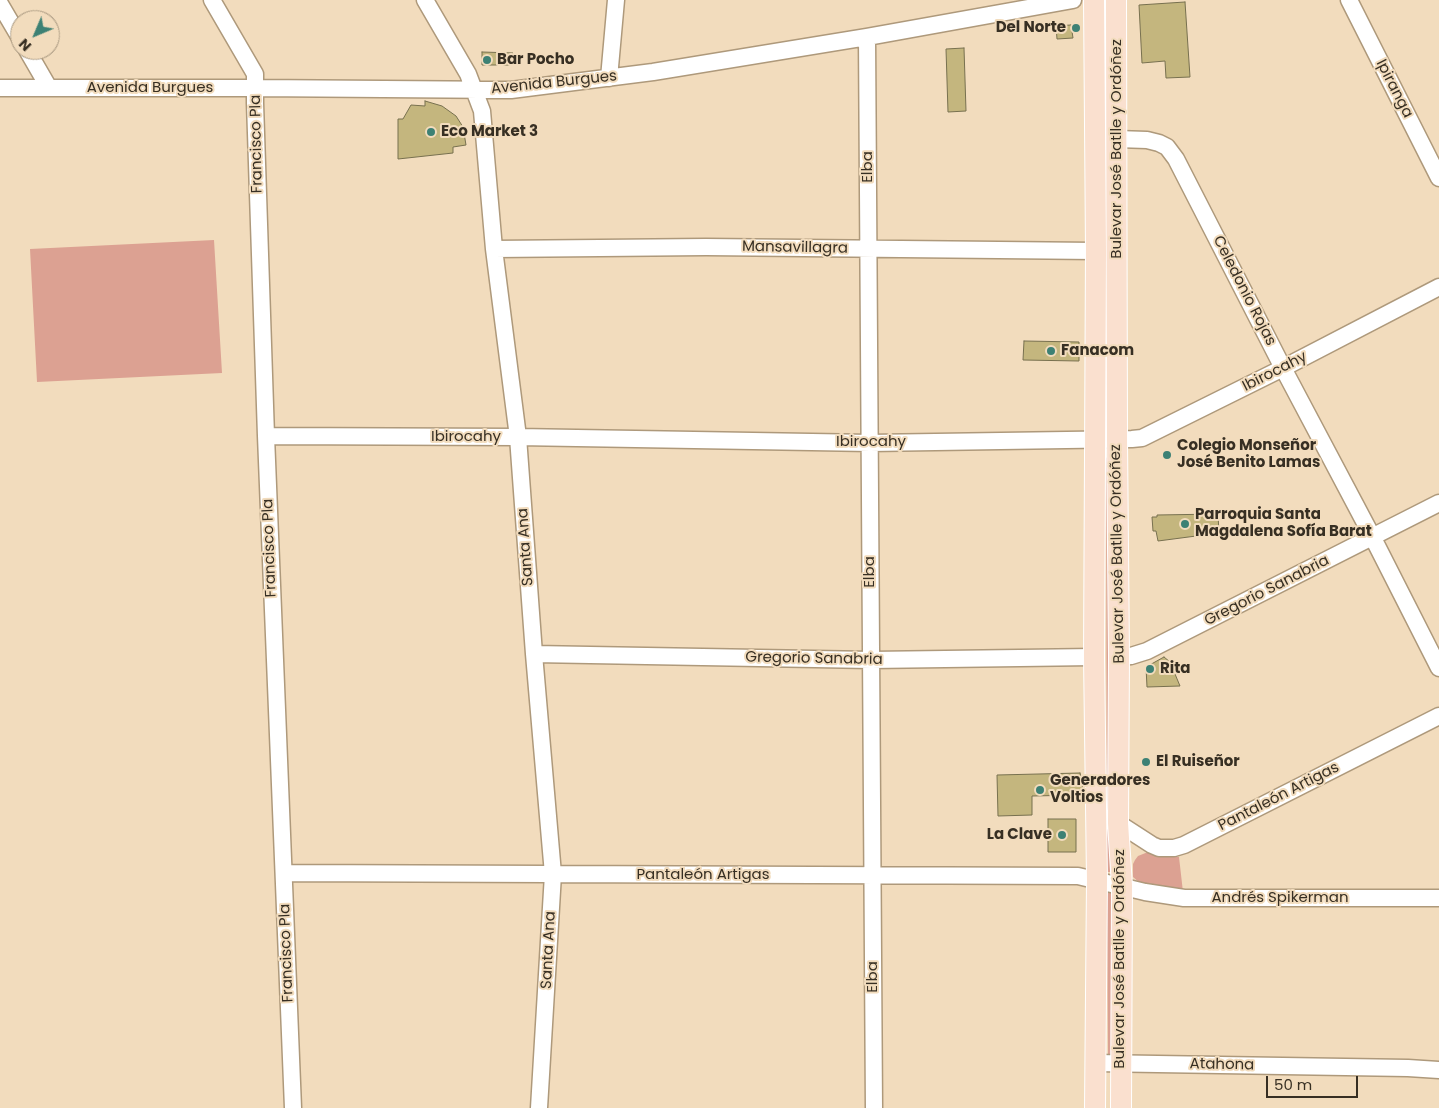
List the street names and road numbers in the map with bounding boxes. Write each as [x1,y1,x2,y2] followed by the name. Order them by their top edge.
[1108,39,1126,259] street label: Bulevar José Batlle y Ordóñez
[1372,57,1416,121] street label: Ipiranga
[490,67,618,99] street label: Avenida Burgues
[87,79,213,97] street label: Avenida Burgues
[247,94,267,194] street label: Francisco Pla
[859,151,877,183] street label: Elba
[1209,233,1279,349] street label: Celedonio Rojas
[742,238,848,258] street label: Mansavillagra
[1240,348,1310,396] street label: Ibirocahy
[431,428,501,446] street label: Ibirocahy
[836,433,906,451] street label: Ibirocahy
[1107,444,1129,664] street label: Bulevar José Batlle y Ordóñez
[259,498,281,598] street label: Francisco Pla
[514,507,538,587] street label: Santa Ana
[1202,552,1332,630] street label: Gregorio Sanabria
[861,556,879,588] street label: Elba
[745,649,883,669] street label: Gregorio Sanabria
[1216,759,1342,835] street label: Pantaleón Artigas
[1111,849,1129,1069] street label: Bulevar José Batlle y Ordóñez
[636,866,770,884] street label: Pantaleón Artigas
[1211,889,1349,907] street label: Andrés Spikerman
[276,903,298,1003] street label: Francisco Pla
[538,911,560,989] street label: Santa Ana
[864,961,882,993] street label: Elba
[1190,1055,1254,1075] street label: Atahona

